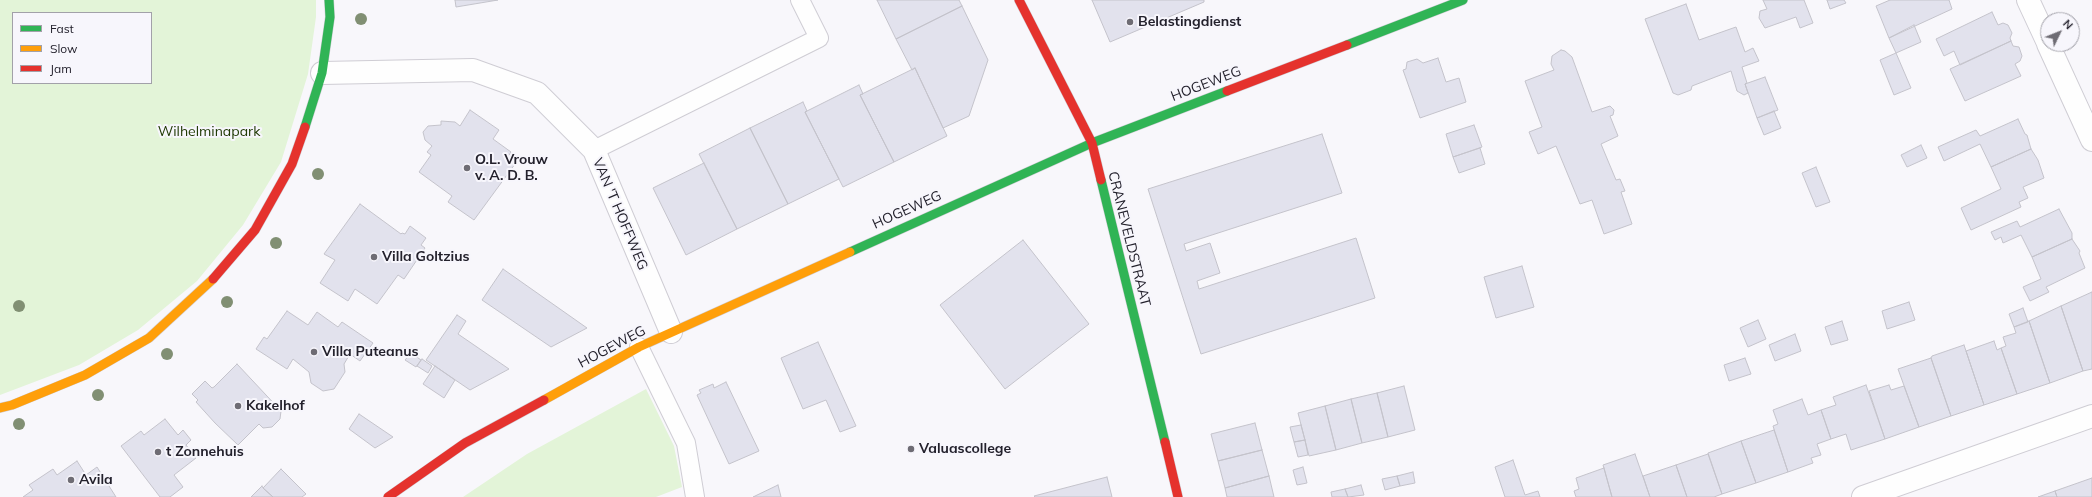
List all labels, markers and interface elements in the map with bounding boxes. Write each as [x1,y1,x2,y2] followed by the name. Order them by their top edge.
[12,12,152,84] legend
[2040,12,2080,52] north arrow
[1138,14,1241,30] place label: Belastingdienst
[1125,17,1135,27] marker: Belastingdienst
[2060,17,2076,32] text: N
[50,21,74,36] text: Fast
[50,41,78,56] text: Slow
[50,61,72,76] text: Jam
[1168,63,1244,105] street label: HOGEWEG
[158,124,260,140] park label: Wilhelminapark
[475,152,548,184] place label: O.L. Vrouw v. A. D. B.
[589,156,651,272] street label: VAN 'T HOFFWEG
[462,163,472,173] marker: O.L. Vrouw v. A. D. B.
[1104,170,1154,308] street label: CRANEVELDSTRAAT
[870,187,944,233] street label: HOGEWEG
[382,249,470,265] place label: Villa Goltzius
[369,252,379,262] marker: Villa Goltzius
[575,322,649,372] street label: HOGEWEG
[322,344,419,360] place label: Villa Puteanus
[309,347,319,357] marker: Villa Puteanus
[246,398,305,414] place label: Kakelhof
[233,401,243,411] marker: Kakelhof
[919,441,1011,457] place label: Valuascollege
[166,444,244,460] place label: t Zonnehuis
[906,444,916,454] marker: Valuascollege
[153,447,163,457] marker: t Zonnehuis
[79,472,113,488] place label: Avila
[66,475,76,485] marker: Avila

